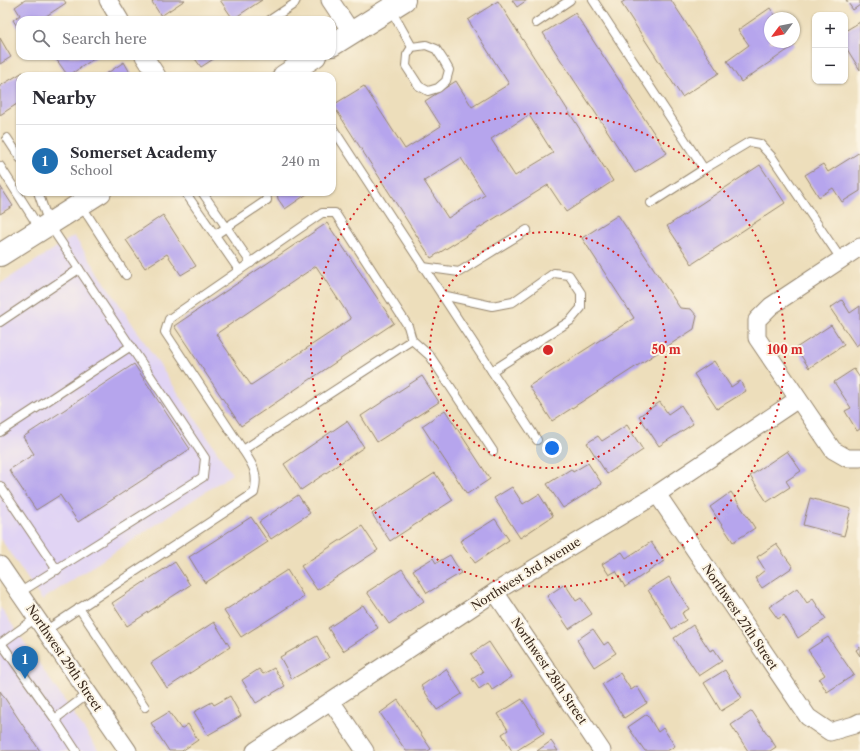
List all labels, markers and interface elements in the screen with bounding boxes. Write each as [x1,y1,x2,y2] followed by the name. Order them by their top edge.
[764,12,800,48] north arrow
[812,12,848,84] map controls
[812,12,848,48] button: +
[16,16,336,60] search box
[30,27,52,49] icon: search
[62,29,147,48] text: Search here
[812,48,848,84] button: −
[32,88,96,108] text: Nearby
[70,143,217,162] text: Somerset Academy
[42,153,48,169] text: 1
[281,153,320,169] text: 240 m
[70,162,113,178] text: School
[651,342,681,357] text: 50 m
[767,342,803,357] text: 100 m
[541,343,555,357] centre of rings
[542,438,562,458] your location
[468,534,584,613] street label: Northwest 3rd Avenue
[699,561,782,673] street label: Northwest 27th Street
[23,602,106,714] street label: Northwest 29th Street
[508,615,591,728] street label: Northwest 28th Street
[12,646,38,679] pin: 1

